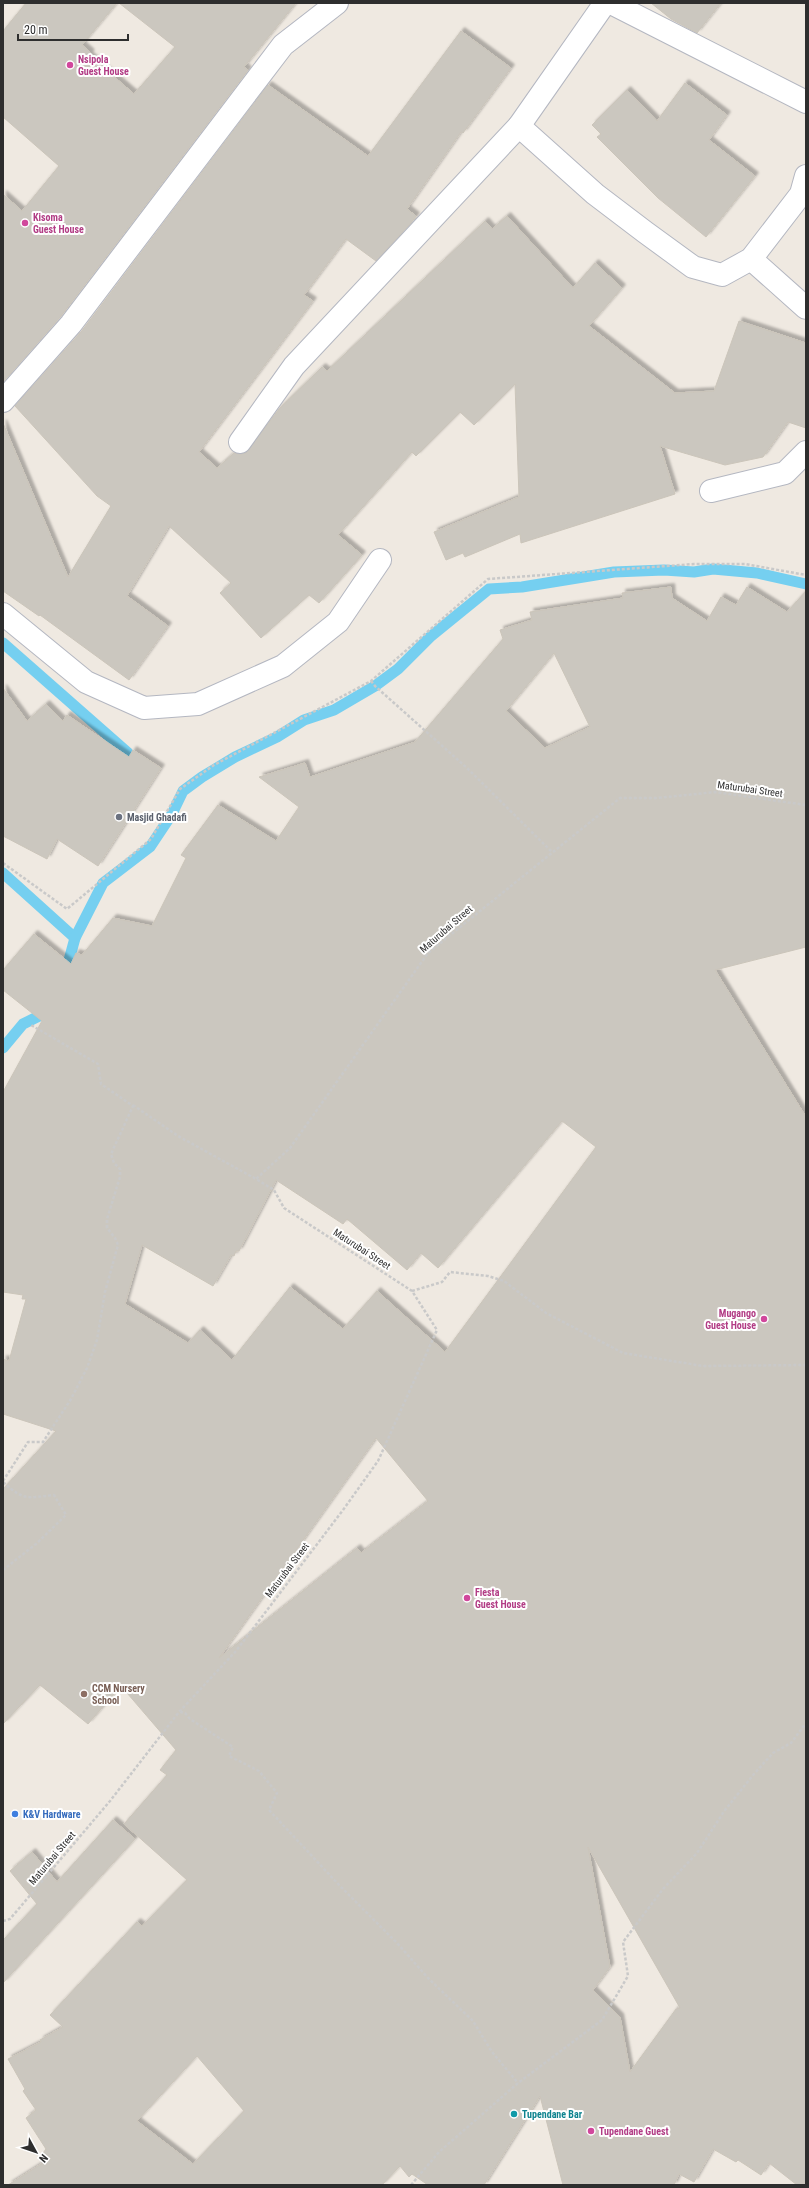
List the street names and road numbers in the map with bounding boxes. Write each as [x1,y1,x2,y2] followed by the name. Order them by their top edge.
[717,779,783,799] street label: Maturubai Street
[418,903,474,955] street label: Maturubai Street
[331,1226,393,1272] street label: Maturubai Street
[263,1540,311,1600] street label: Maturubai Street
[27,1829,77,1887] street label: Maturubai Street

